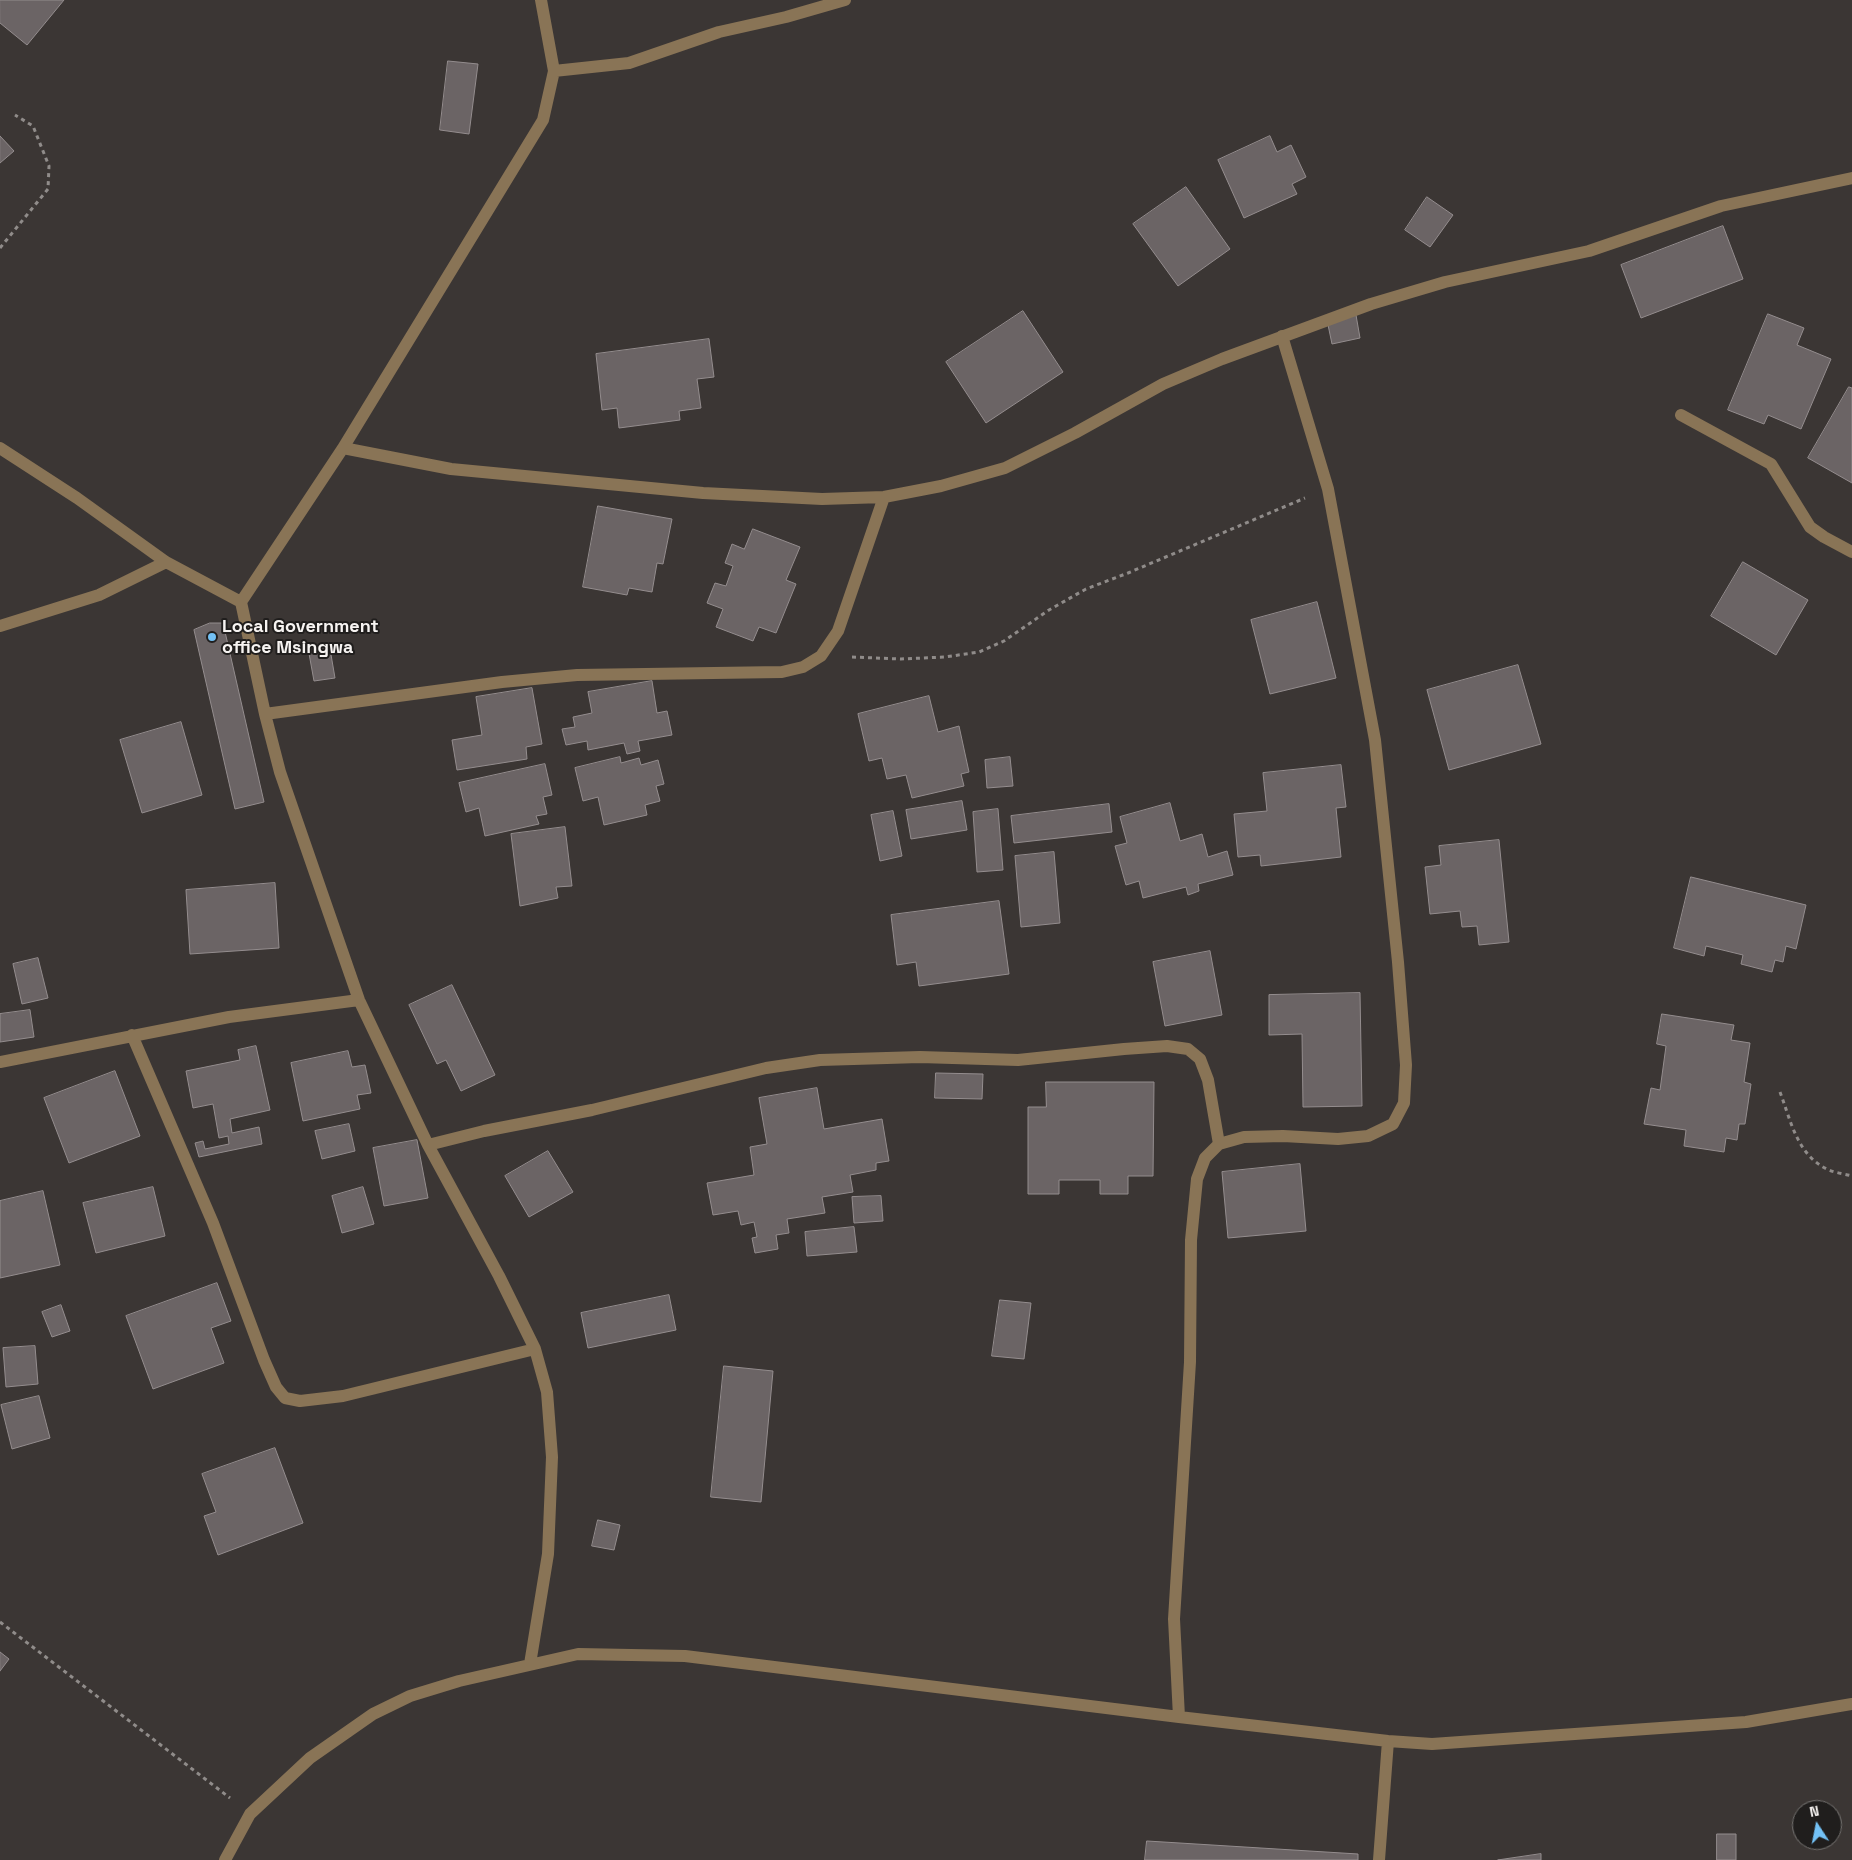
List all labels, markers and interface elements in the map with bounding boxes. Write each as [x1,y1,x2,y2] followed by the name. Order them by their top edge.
[222,616,379,659] place label: Local Government office Msingwa
[206,631,218,643] marker: Local Government office Msingwa
[1792,1800,1842,1850] north arrow
[1808,1802,1821,1821] text: N

